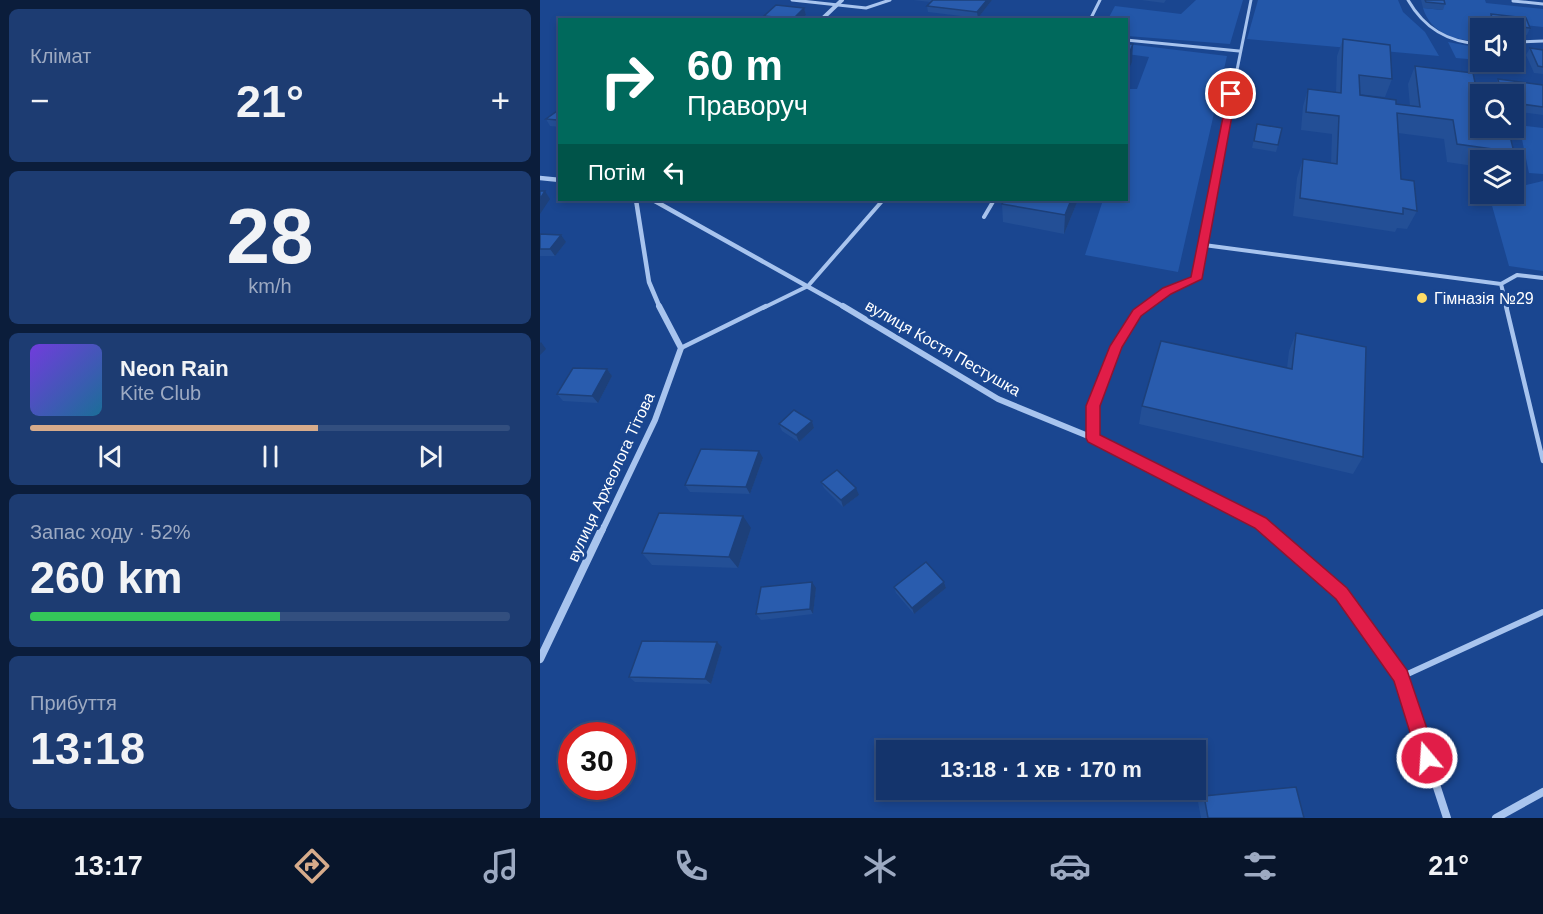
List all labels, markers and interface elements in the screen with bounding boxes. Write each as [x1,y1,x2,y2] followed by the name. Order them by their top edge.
[1470,18,1524,204] map controls
[1470,18,1524,72] button: sound
[588,42,666,120] icon: right
[687,42,783,89] text: 60 m
[30,45,91,67] text: Клімат
[1205,68,1256,119] pin
[236,76,304,127] text: 21°
[1214,77,1247,110] icon: arrive
[30,82,49,119] text: −
[491,82,510,119] text: +
[1470,84,1524,138] button: search
[687,91,808,121] text: Праворуч
[1470,150,1524,204] button: layers
[658,156,691,189] icon: left
[588,160,646,185] text: Потім
[227,192,313,280] text: 28
[248,275,292,297] text: km/h
[1434,290,1534,307] place label: Гімназія №29
[1415,291,1429,305] marker: Гімназія №29
[863,297,1024,399] street label: вулиця Костя Пестушка
[120,356,229,381] text: Neon Rain
[120,382,201,404] text: Kite Club
[564,390,658,564] street label: вулиця Археолога Тітова
[94,440,127,473] icon: previous
[254,440,287,473] icon: pause
[414,440,447,473] icon: next
[30,521,191,543] text: Запас ходу · 52%
[30,552,183,603] text: 260 km
[30,692,117,714] text: Прибуття
[558,722,636,800] speed limit sign: 30
[30,723,145,774] text: 13:18
[1395,726,1459,790] position arrow
[940,757,1142,782] text: 13:18 · 1 хв · 170 m
[291,845,333,887] icon: directions
[480,845,522,887] icon: music
[670,845,712,887] icon: phone
[859,845,901,887] icon: climate
[1049,845,1091,887] icon: car
[1239,845,1281,887] icon: filters
[74,851,143,881] text: 13:17
[1428,851,1469,881] text: 21°

